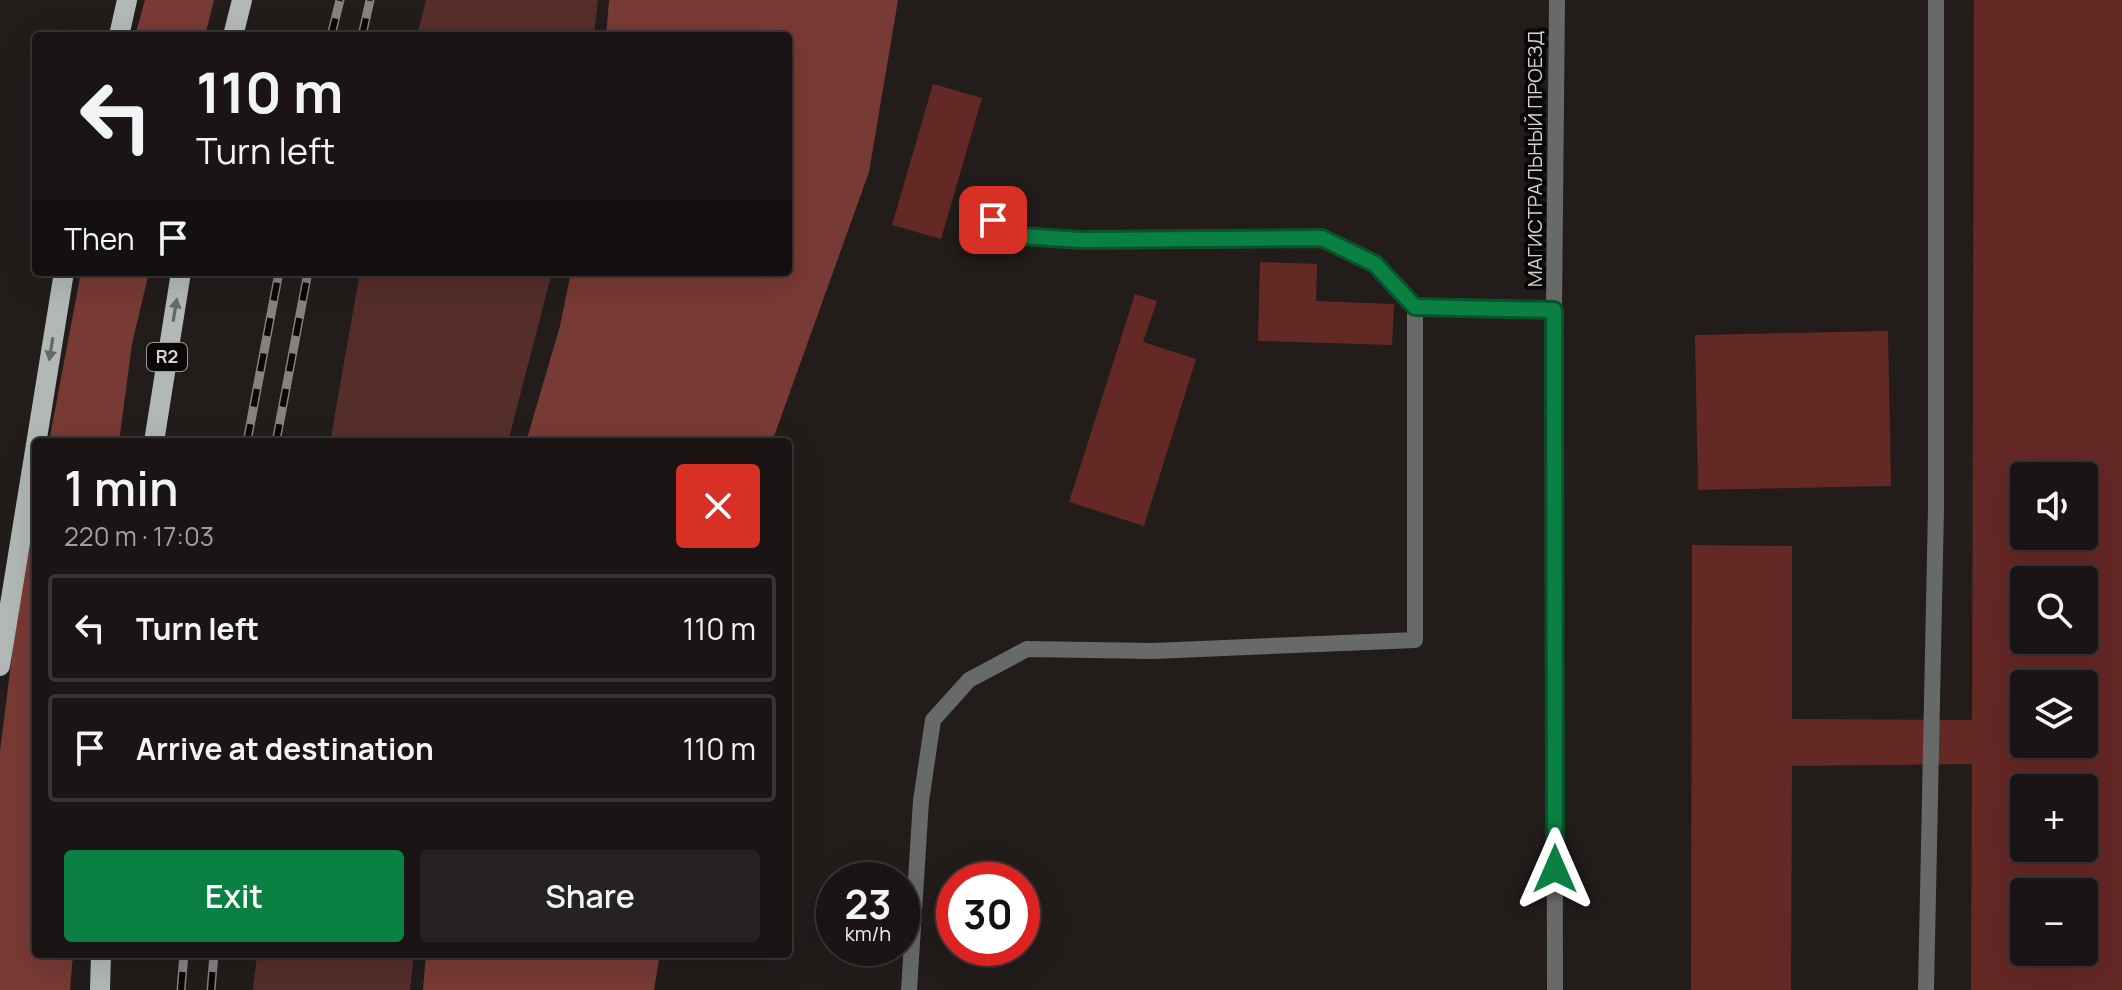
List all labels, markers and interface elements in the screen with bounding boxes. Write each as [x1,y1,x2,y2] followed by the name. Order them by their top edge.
[1521,31,1548,287] street label: МАГИСТРАЛЬНЫЙ ПРОЕЗД
[196,53,343,130] text: 110 m
[64,64,168,168] icon: left
[196,126,335,175] text: Turn left
[959,186,1027,254] pin
[971,198,1015,242] icon: arrive
[151,216,195,260] icon: arrive
[64,218,135,259] text: Then
[169,297,182,322] one-way arrow
[44,337,57,362] one-way arrow
[147,343,187,371] road number: R2
[64,455,178,520] text: 1 min
[2010,462,2098,966] map controls
[2010,462,2098,550] button: sound
[676,464,760,548] button: close
[64,518,214,554] text: 220 m · 17:03
[2010,566,2098,654] button: search
[68,606,112,650] icon: left
[136,608,259,649] text: Turn left
[683,608,756,649] text: 110 m
[2010,670,2098,758] button: layers
[68,726,112,770] icon: arrive
[136,728,434,769] text: Arrive at destination
[683,728,756,769] text: 110 m
[2010,774,2098,862] button: +
[1513,827,1597,911] position arrow
[64,850,404,942] button: Exit
[420,850,760,942] button: Share
[936,862,1040,966] speed limit sign: 30
[844,876,892,931] text: 23
[2010,878,2098,966] button: −
[845,920,891,947] text: km/h

